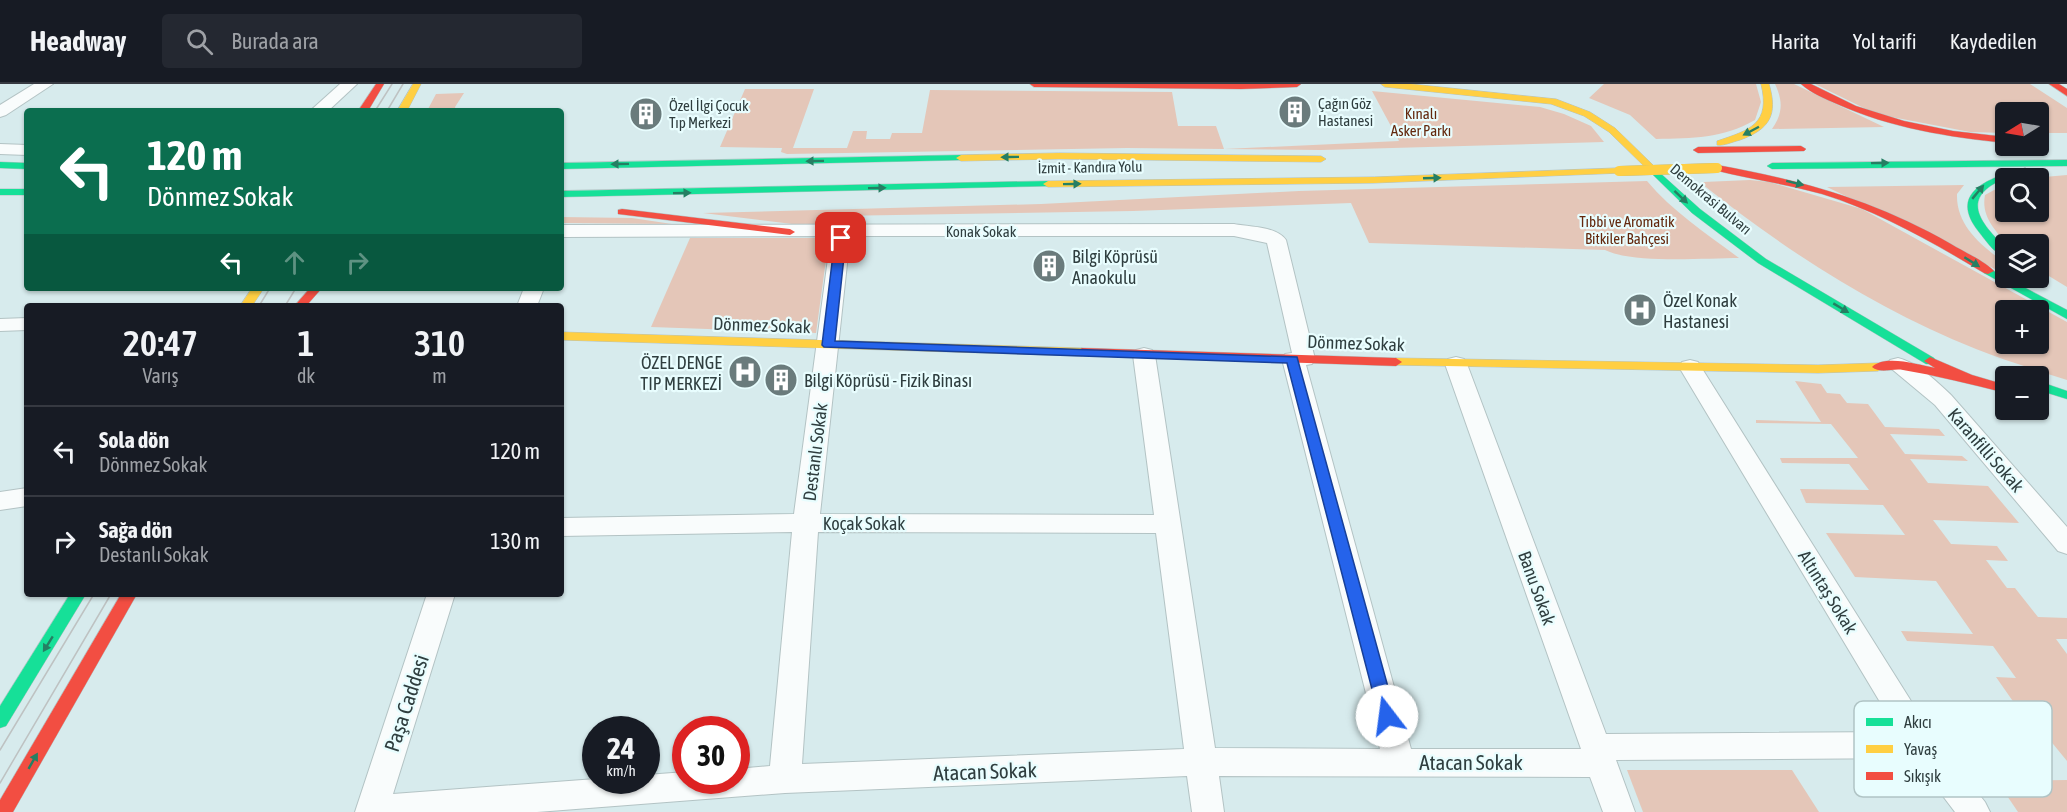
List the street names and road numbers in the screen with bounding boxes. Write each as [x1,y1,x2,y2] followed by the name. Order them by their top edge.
[1038,158,1142,176] street label: İzmit - Kandıra Yolu
[1667,160,1755,238] street label: Demokrasi Bulvarı
[946,223,1017,240] street label: Konak Sokak
[713,313,811,337] street label: Dönmez Sokak
[1307,331,1405,355] street label: Dönmez Sokak
[799,402,831,502] street label: Destanlı Sokak
[1944,404,2028,496] street label: Karanfilli Sokak
[823,513,905,534] street label: Koçak Sokak
[1794,546,1862,638] street label: Altıntaş Sokak
[1514,548,1560,628] street label: Banu Sokak
[379,651,433,755] street label: Paşa Caddesi
[1419,750,1523,774] street label: Atacan Sokak
[933,757,1037,785] street label: Atacan Sokak

